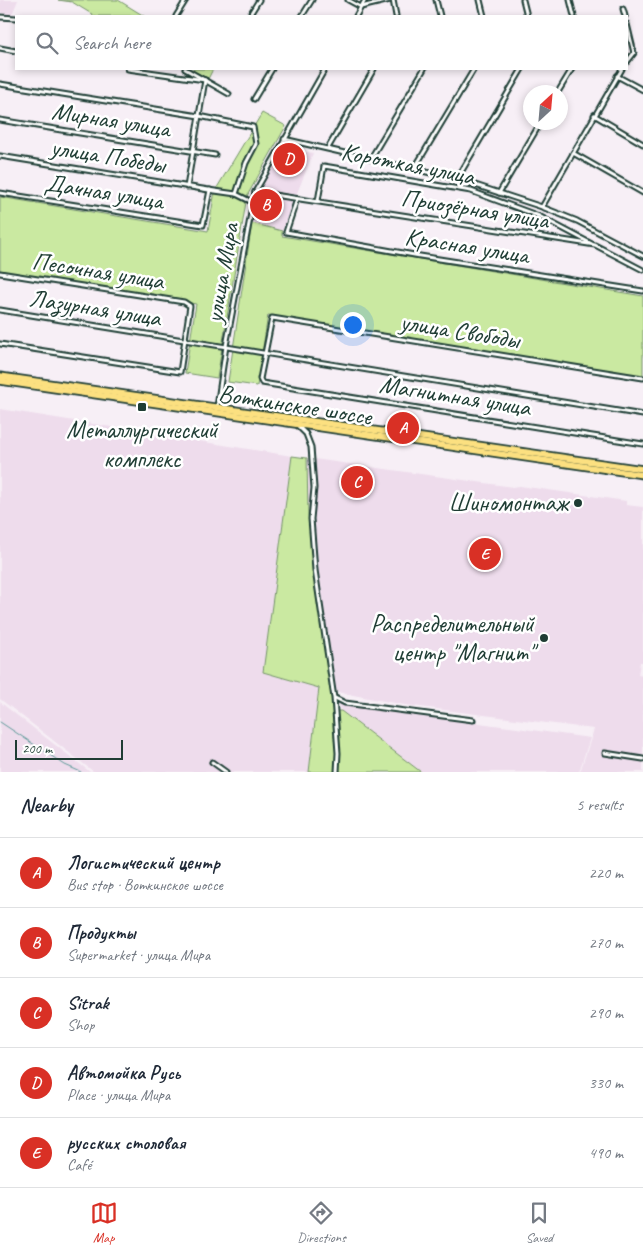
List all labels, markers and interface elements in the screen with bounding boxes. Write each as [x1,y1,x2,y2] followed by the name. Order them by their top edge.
[15,15,628,70] search box
[33,29,61,57] icon: search
[73,31,150,55] text: Search here
[523,85,568,130] north arrow
[50,95,175,146] street label: Мирная улица
[47,131,169,181] street label: улица Победы
[339,135,479,193] street label: Короткая улица
[273,140,305,178] pin: D
[42,167,168,218] street label: Дачная улица
[399,182,553,237] street label: Приозёрная улица
[250,186,282,224] pin: B
[197,219,247,327] street label: улица Мира
[403,220,534,272] street label: Красная улица
[30,245,168,297] street label: Песочная улица
[27,282,165,335] street label: Лазурная улица
[396,305,524,356] street label: улица Свободы
[340,312,366,338] your location
[377,368,535,424] street label: Магнитная улица
[216,377,376,433] street label: Воткинское шоссе
[136,401,148,413] marker: Металлургический комплекс
[387,409,419,447] pin: A
[66,414,219,475] place label: Металлургический комплекс
[341,463,373,501] pin: C
[449,487,570,519] place label: Шиномонтаж
[572,497,584,509] marker: Шиномонтаж
[469,535,501,573] pin: E
[370,608,539,669] place label: Распределительный центр "Магнит"
[538,632,550,644] marker: Распределительный центр "Магнит"
[15,737,122,760] scale bar
[22,740,52,757] text: 200 m
[20,792,73,818] text: Nearby
[576,795,623,815] text: 5 results
[67,851,220,875] text: Логистический центр
[32,863,40,883] text: A
[589,863,623,883] text: 220 m
[67,875,223,895] text: Bus stop · Воткинское шоссе
[67,921,136,945] text: Продукты
[32,933,40,953] text: B
[589,933,623,953] text: 270 m
[67,945,210,965] text: Supermarket · улица Мира
[67,991,109,1015] text: Sitrak
[32,1003,40,1023] text: C
[589,1003,623,1023] text: 290 m
[67,1015,94,1035] text: Shop
[67,1061,180,1085] text: Автомойка Русь
[31,1073,41,1093] text: D
[589,1073,623,1093] text: 330 m
[67,1085,170,1105] text: Place · улица Мира
[67,1131,185,1155] text: русских столовая
[32,1143,40,1163] text: E
[589,1143,623,1163] text: 490 m
[67,1155,91,1175] text: Café
[90,1199,118,1246] tab: Map
[297,1199,346,1246] tab: Directions
[525,1199,553,1246] tab: Saved

